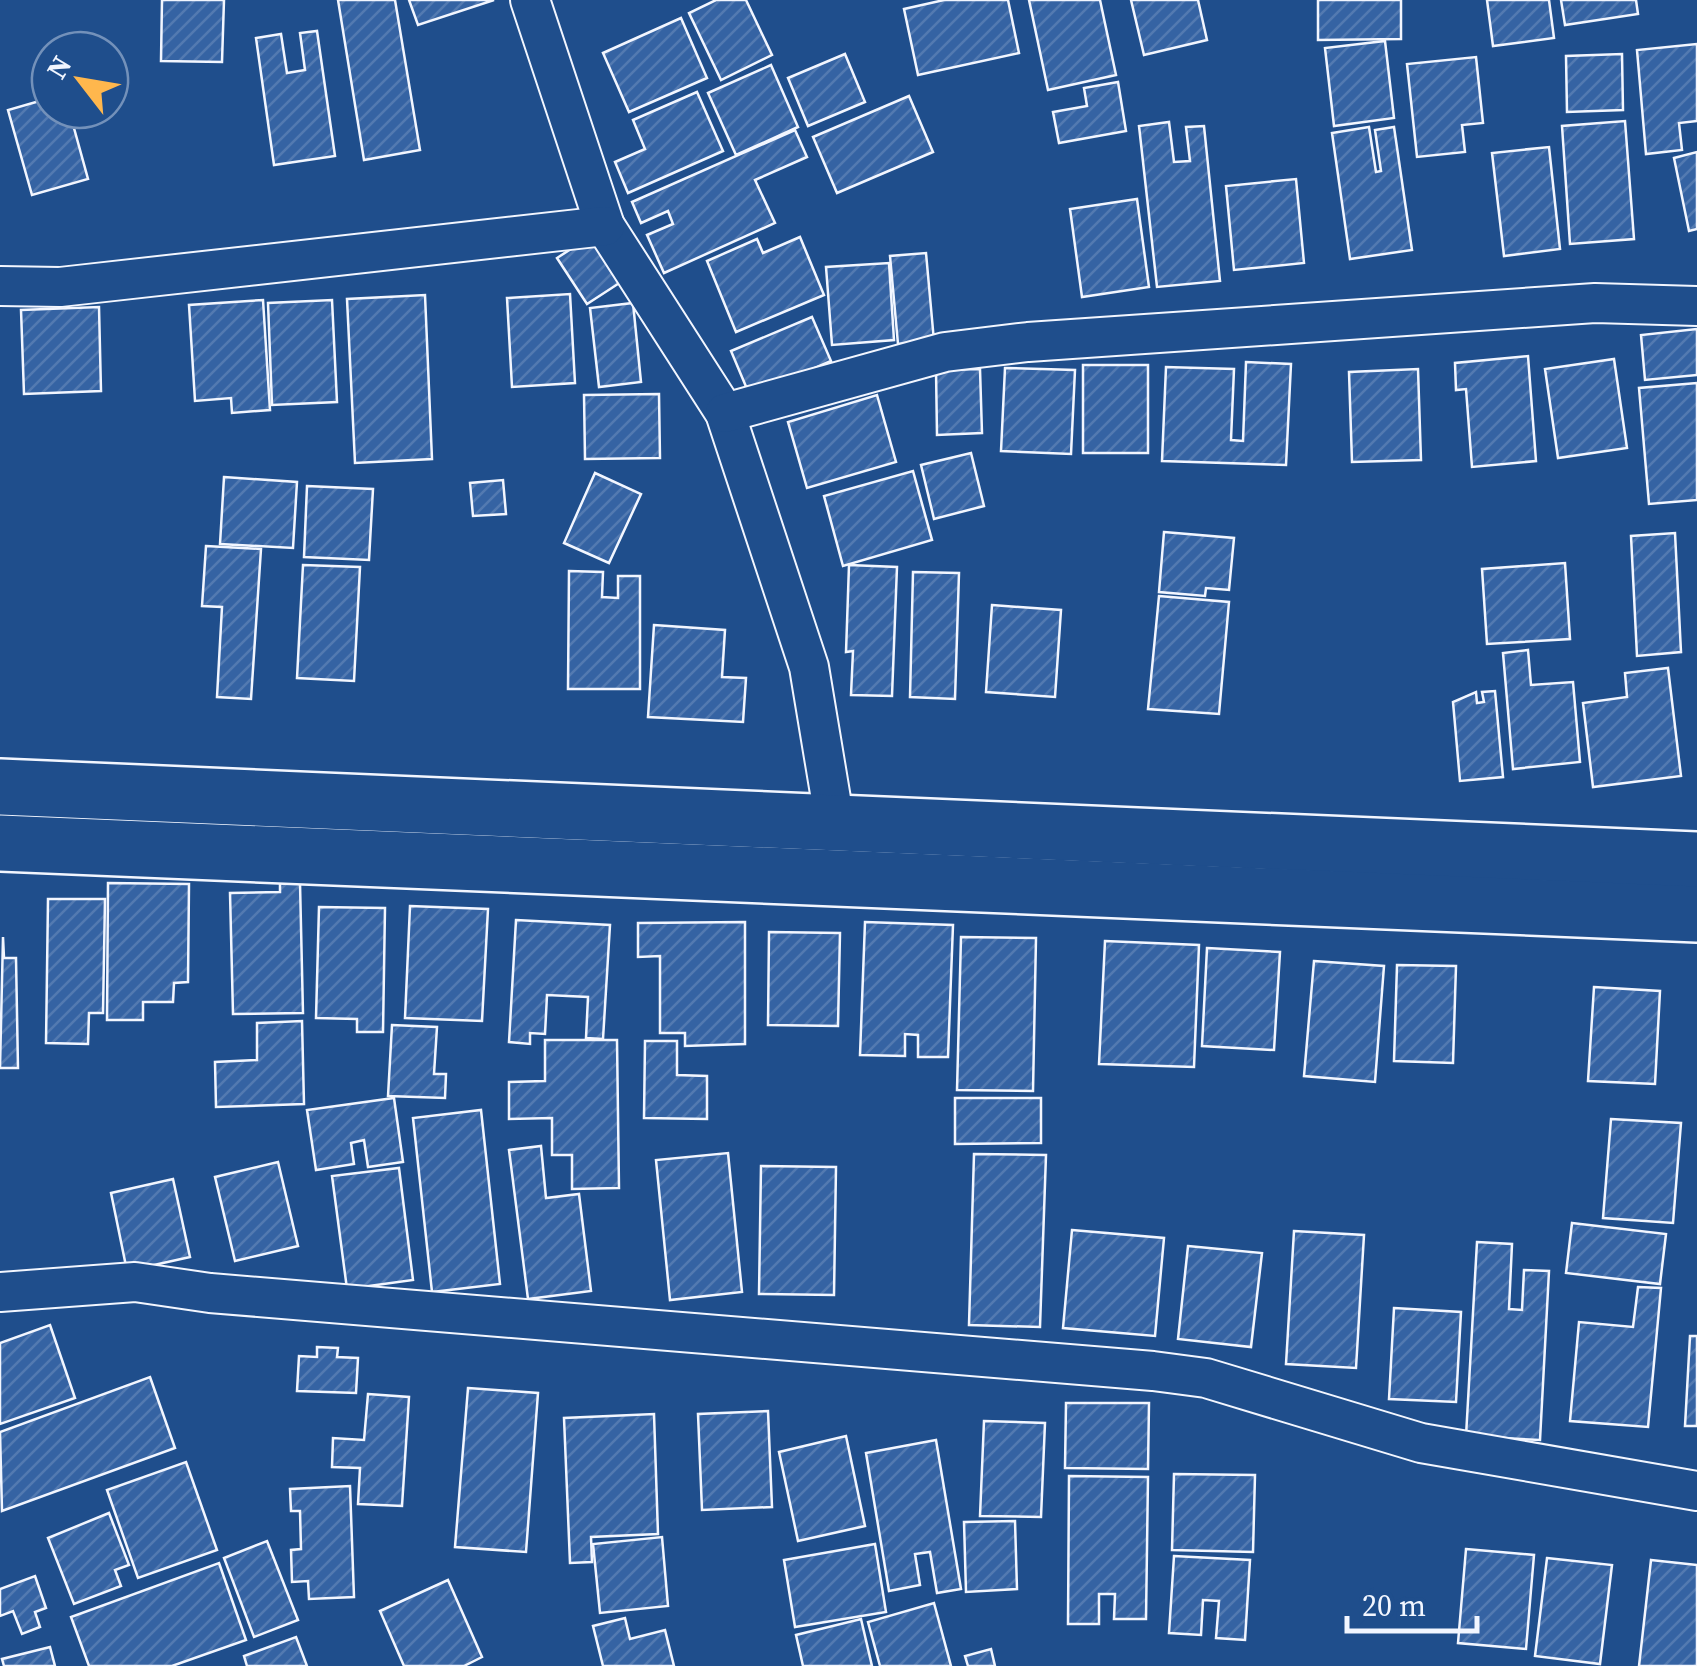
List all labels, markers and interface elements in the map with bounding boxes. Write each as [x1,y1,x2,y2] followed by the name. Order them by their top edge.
[30,30,130,130] north arrow
[37,49,80,86] text: N
[1347,1571,1477,1633] scale bar
[1362,1585,1426,1626] text: 20 m

